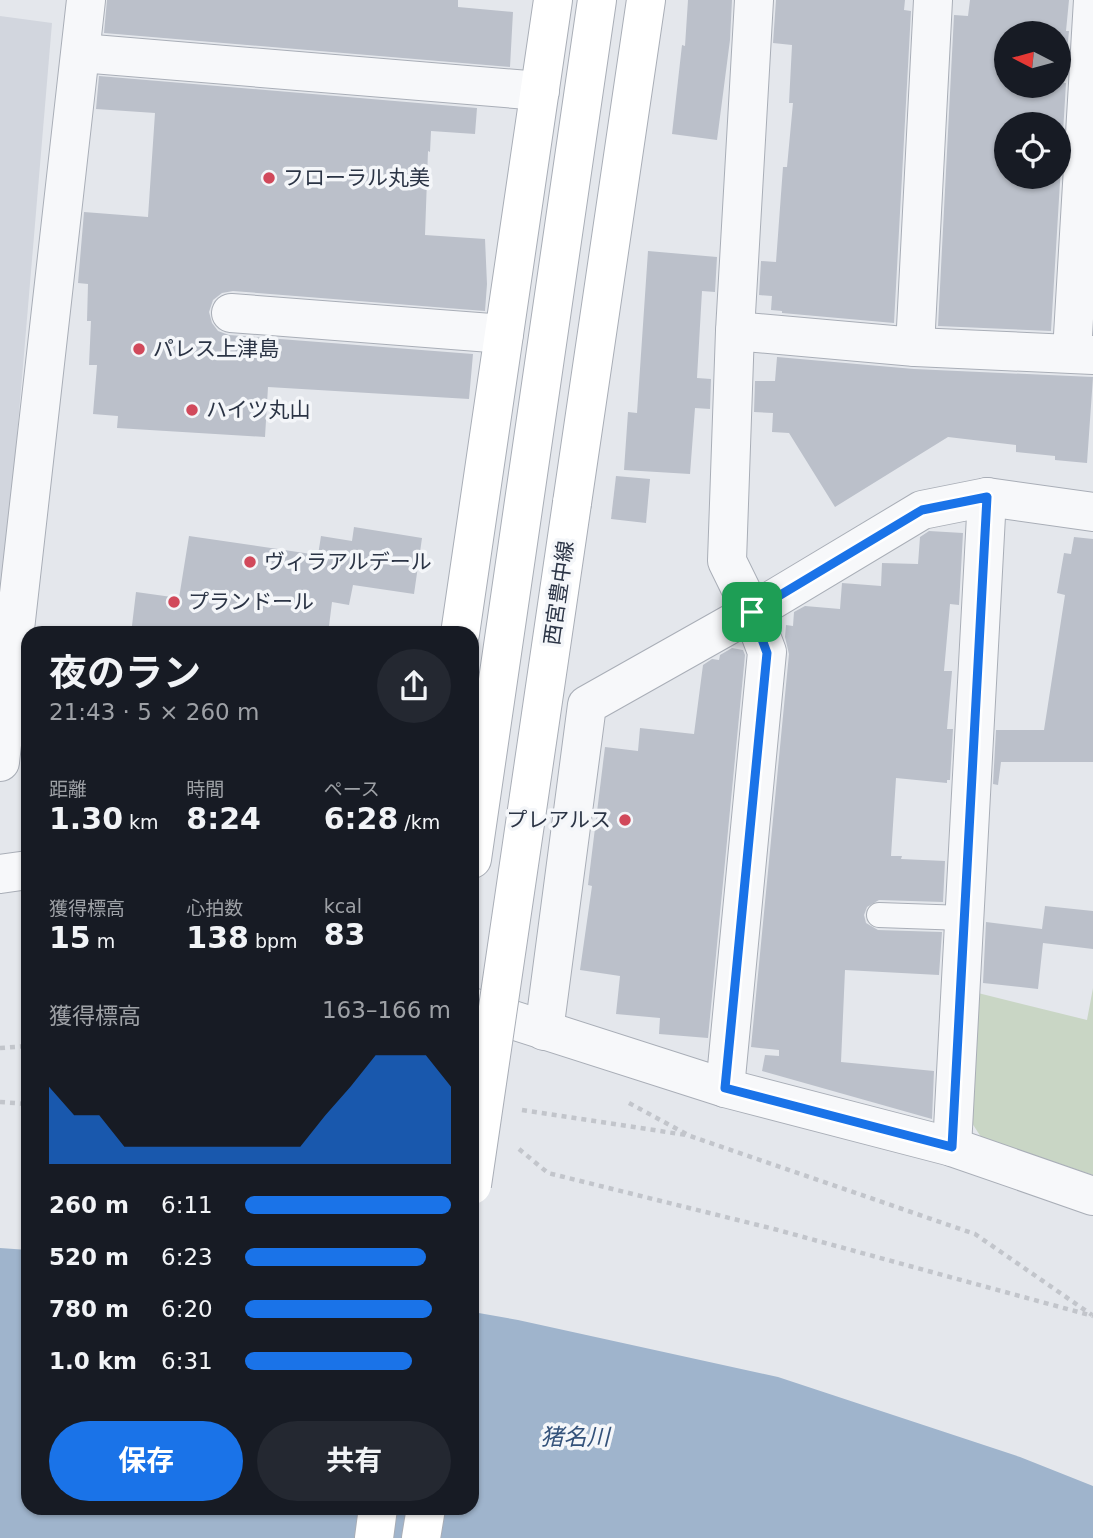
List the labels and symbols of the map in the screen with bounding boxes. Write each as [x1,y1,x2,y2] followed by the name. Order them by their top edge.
[994,21,1071,98] north arrow
[283,166,430,190] place label: フローラル丸美
[261,170,277,186] marker: フローラル丸美
[153,337,279,361] place label: パレス上津島
[131,341,147,357] marker: パレス上津島
[206,398,311,422] place label: ハイツ丸山
[184,402,200,418] marker: ハイツ丸山
[540,539,578,647] street label: 西宮豊中線
[264,550,432,574] place label: ヴィラアルデール
[242,554,258,570] marker: ヴィラアルデール
[722,582,782,642] pin
[188,590,314,614] place label: プランドール
[166,594,182,610] marker: プランドール
[506,808,611,832] place label: プレアルス
[617,812,633,828] marker: プレアルス
[541,1424,613,1450] water label: 猪名川

